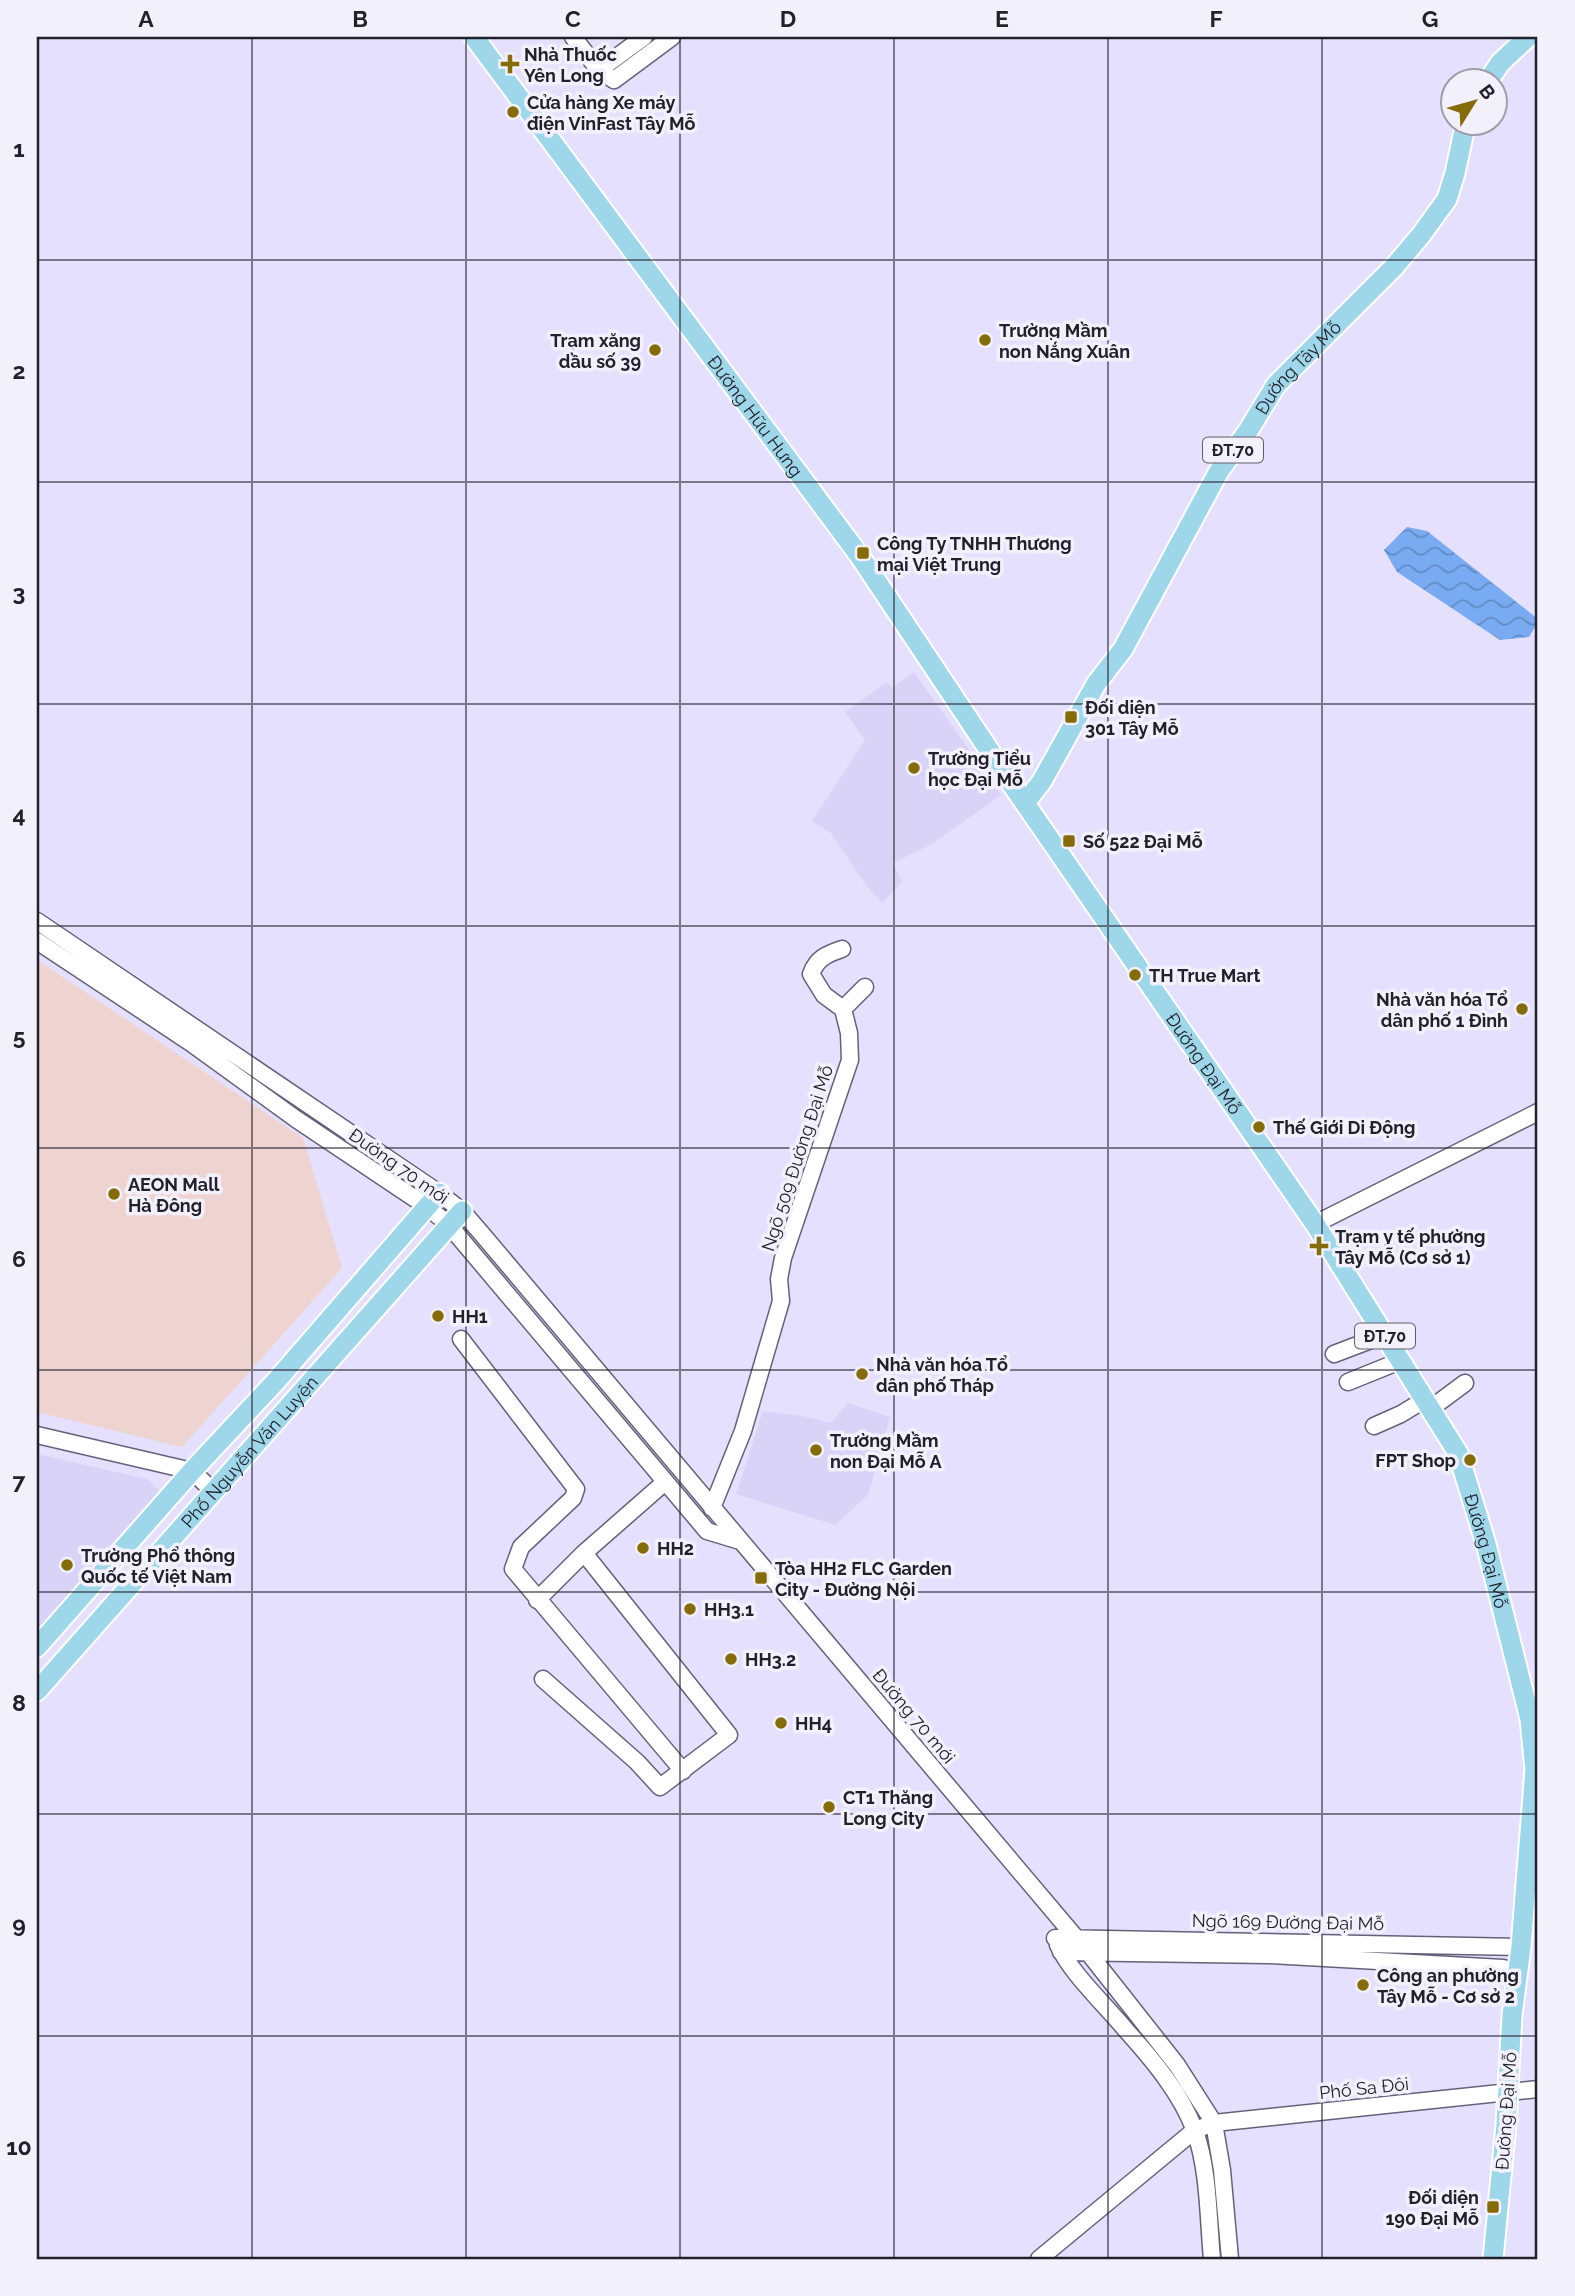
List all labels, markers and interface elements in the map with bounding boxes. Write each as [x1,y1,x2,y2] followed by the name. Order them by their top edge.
[138,5,154,32] text: A
[352,5,368,32] text: B
[565,5,581,32] text: C
[780,5,796,32] text: D
[995,5,1009,32] text: E
[1209,5,1223,32] text: F
[1422,5,1438,32] text: G
[524,44,617,86] place label: Nhà Thuốc Yên Long
[502,56,518,72] marker: Nhà Thuốc Yên Long
[1438,66,1508,136] north arrow
[1475,80,1500,104] text: B
[527,92,695,134] place label: Cửa hàng Xe máy điện VinFast Tây Mỗ
[505,104,521,120] marker: Cửa hàng Xe máy điện VinFast Tây Mỗ
[13,135,25,162] text: 1
[1250,316,1345,418] street label: Đường Tây Mỗ
[999,320,1130,362] place label: Trường Mầm non Nắng Xuân
[550,330,641,372] place label: Trạm xăng dầu số 39
[977,332,993,348] marker: Trường Mầm non Nắng Xuân
[647,342,663,358] marker: Trạm xăng dầu số 39
[704,351,807,480] street label: Đường Hữu Hưng
[13,357,25,384] text: 2
[1203,438,1263,463] road number: ĐT.70
[877,533,1072,575] place label: Công Ty TNHH Thương mại Việt Trung
[855,545,871,561] marker: Công Ty TNHH Thương mại Việt Trung
[13,579,25,606] text: 3
[1085,697,1179,739] place label: Đối diện 301 Tây Mỗ
[1063,709,1079,725] marker: Đối diện 301 Tây Mỗ
[928,748,1031,790] place label: Trường Tiểu học Đại Mỗ
[906,760,922,776] marker: Trường Tiểu học Đại Mỗ
[12,801,26,828] text: 4
[1083,831,1203,852] place label: Số 522 Đại Mỗ
[1061,833,1077,849] marker: Số 522 Đại Mỗ
[1149,965,1261,986] place label: TH True Mart
[1127,967,1143,983] marker: TH True Mart
[1376,989,1508,1031] place label: Nhà văn hóa Tổ dân phố 1 Đình
[1514,1001,1530,1017] marker: Nhà văn hóa Tổ dân phố 1 Đình
[1162,1009,1247,1118] street label: Đường Đại Mỗ
[13,1023,26,1050] text: 5
[757,1062,837,1254] street label: Ngõ 509 Đường Đại Mỗ
[1273,1117,1416,1138] place label: Thế Giới Di Động
[1251,1119,1267,1135] marker: Thế Giới Di Động
[345,1124,453,1208] street label: Đường 70 mới
[128,1174,220,1216] place label: AEON Mall Hà Đông
[106,1186,122,1202] marker: AEON Mall Hà Đông
[1335,1226,1486,1268] place label: Trạm y tế phường Tây Mỗ (Cơ sở 1)
[1309,1236,1329,1256] marker: Trạm y tế phường Tây Mỗ (Cơ sở 1)
[12,1245,26,1272] text: 6
[452,1306,488,1327] place label: HH1
[430,1308,446,1324] marker: HH1
[1355,1324,1415,1348] road number: ĐT.70
[876,1354,1008,1396] place label: Nhà văn hóa Tổ dân phố Tháp
[854,1366,870,1382] marker: Nhà văn hóa Tổ dân phố Tháp
[176,1371,322,1532] street label: Phố Nguyễn Văn Luyện
[830,1430,942,1472] place label: Trường Mầm non Đại Mỗ A
[808,1442,824,1458] marker: Trường Mầm non Đại Mỗ A
[1375,1450,1456,1471] place label: FPT Shop
[1462,1452,1478,1468] marker: FPT Shop
[13,1467,26,1494] text: 7
[1461,1491,1512,1611] street label: Đường Đại Mỗ
[657,1538,694,1559] place label: HH2
[635,1540,651,1556] marker: HH2
[81,1545,235,1587] place label: Trường Phổ thông Quốc tế Việt Nam
[59,1557,75,1573] marker: Trường Phổ thông Quốc tế Việt Nam
[775,1558,952,1600] place label: Tòa HH2 FLC Garden City - Đường Nội
[753,1570,769,1586] marker: Tòa HH2 FLC Garden City - Đường Nội
[704,1599,754,1620] place label: HH3.1
[682,1601,698,1617] marker: HH3.1
[745,1649,796,1670] place label: HH3.2
[723,1651,739,1667] marker: HH3.2
[868,1664,960,1768] street label: Đường 70 mới
[12,1689,26,1716] text: 8
[795,1713,832,1734] place label: HH4
[773,1715,789,1731] marker: HH4
[843,1787,933,1829] place label: CT1 Thăng Long City
[821,1799,837,1815] marker: CT1 Thăng Long City
[1192,1910,1385,1934] street label: Ngõ 169 Đường Đại Mỗ
[12,1911,26,1938] text: 9
[1377,1965,1519,2007] place label: Công an phường Tây Mỗ - Cơ sở 2
[1355,1977,1371,1993] marker: Công an phường Tây Mỗ - Cơ sở 2
[1491,2051,1521,2171] street label: Đường Đại Mỗ
[1318,2073,1410,2103] street label: Phố Sa Đôi
[6,2133,32,2160] text: 10
[1385,2187,1479,2229] place label: Đối diện 190 Đại Mỗ
[1485,2199,1501,2215] marker: Đối diện 190 Đại Mỗ

